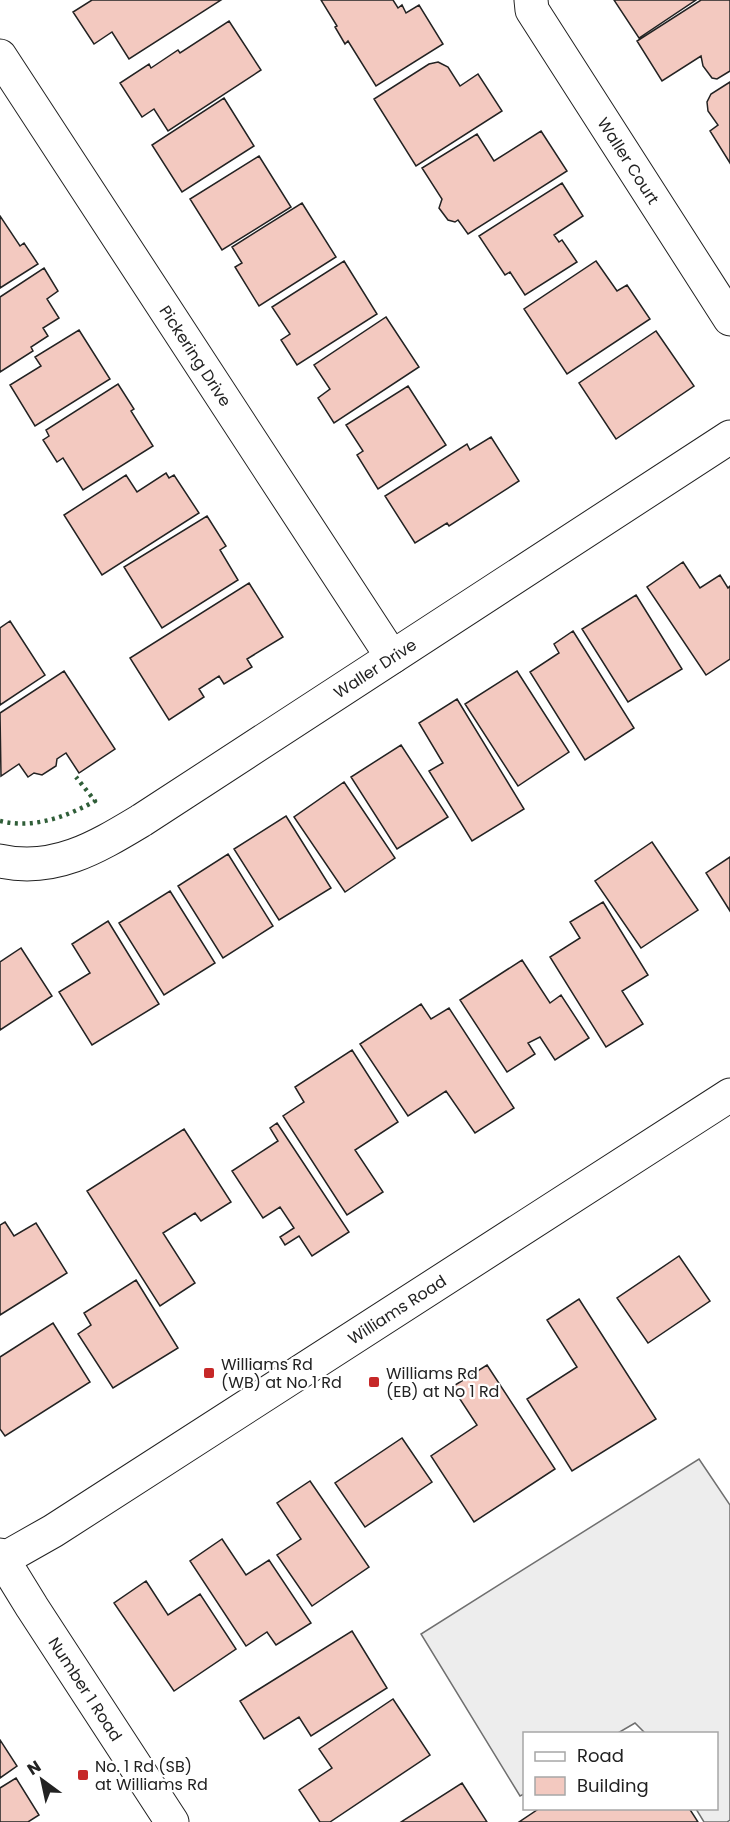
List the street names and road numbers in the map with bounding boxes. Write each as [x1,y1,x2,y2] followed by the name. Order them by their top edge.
[592,113,665,209] street label: Waller Court
[154,301,237,411] street label: Pickering Drive
[329,633,421,704] street label: Waller Drive
[343,1270,451,1350] street label: Williams Road
[43,1633,127,1746] street label: Number 1 Road

